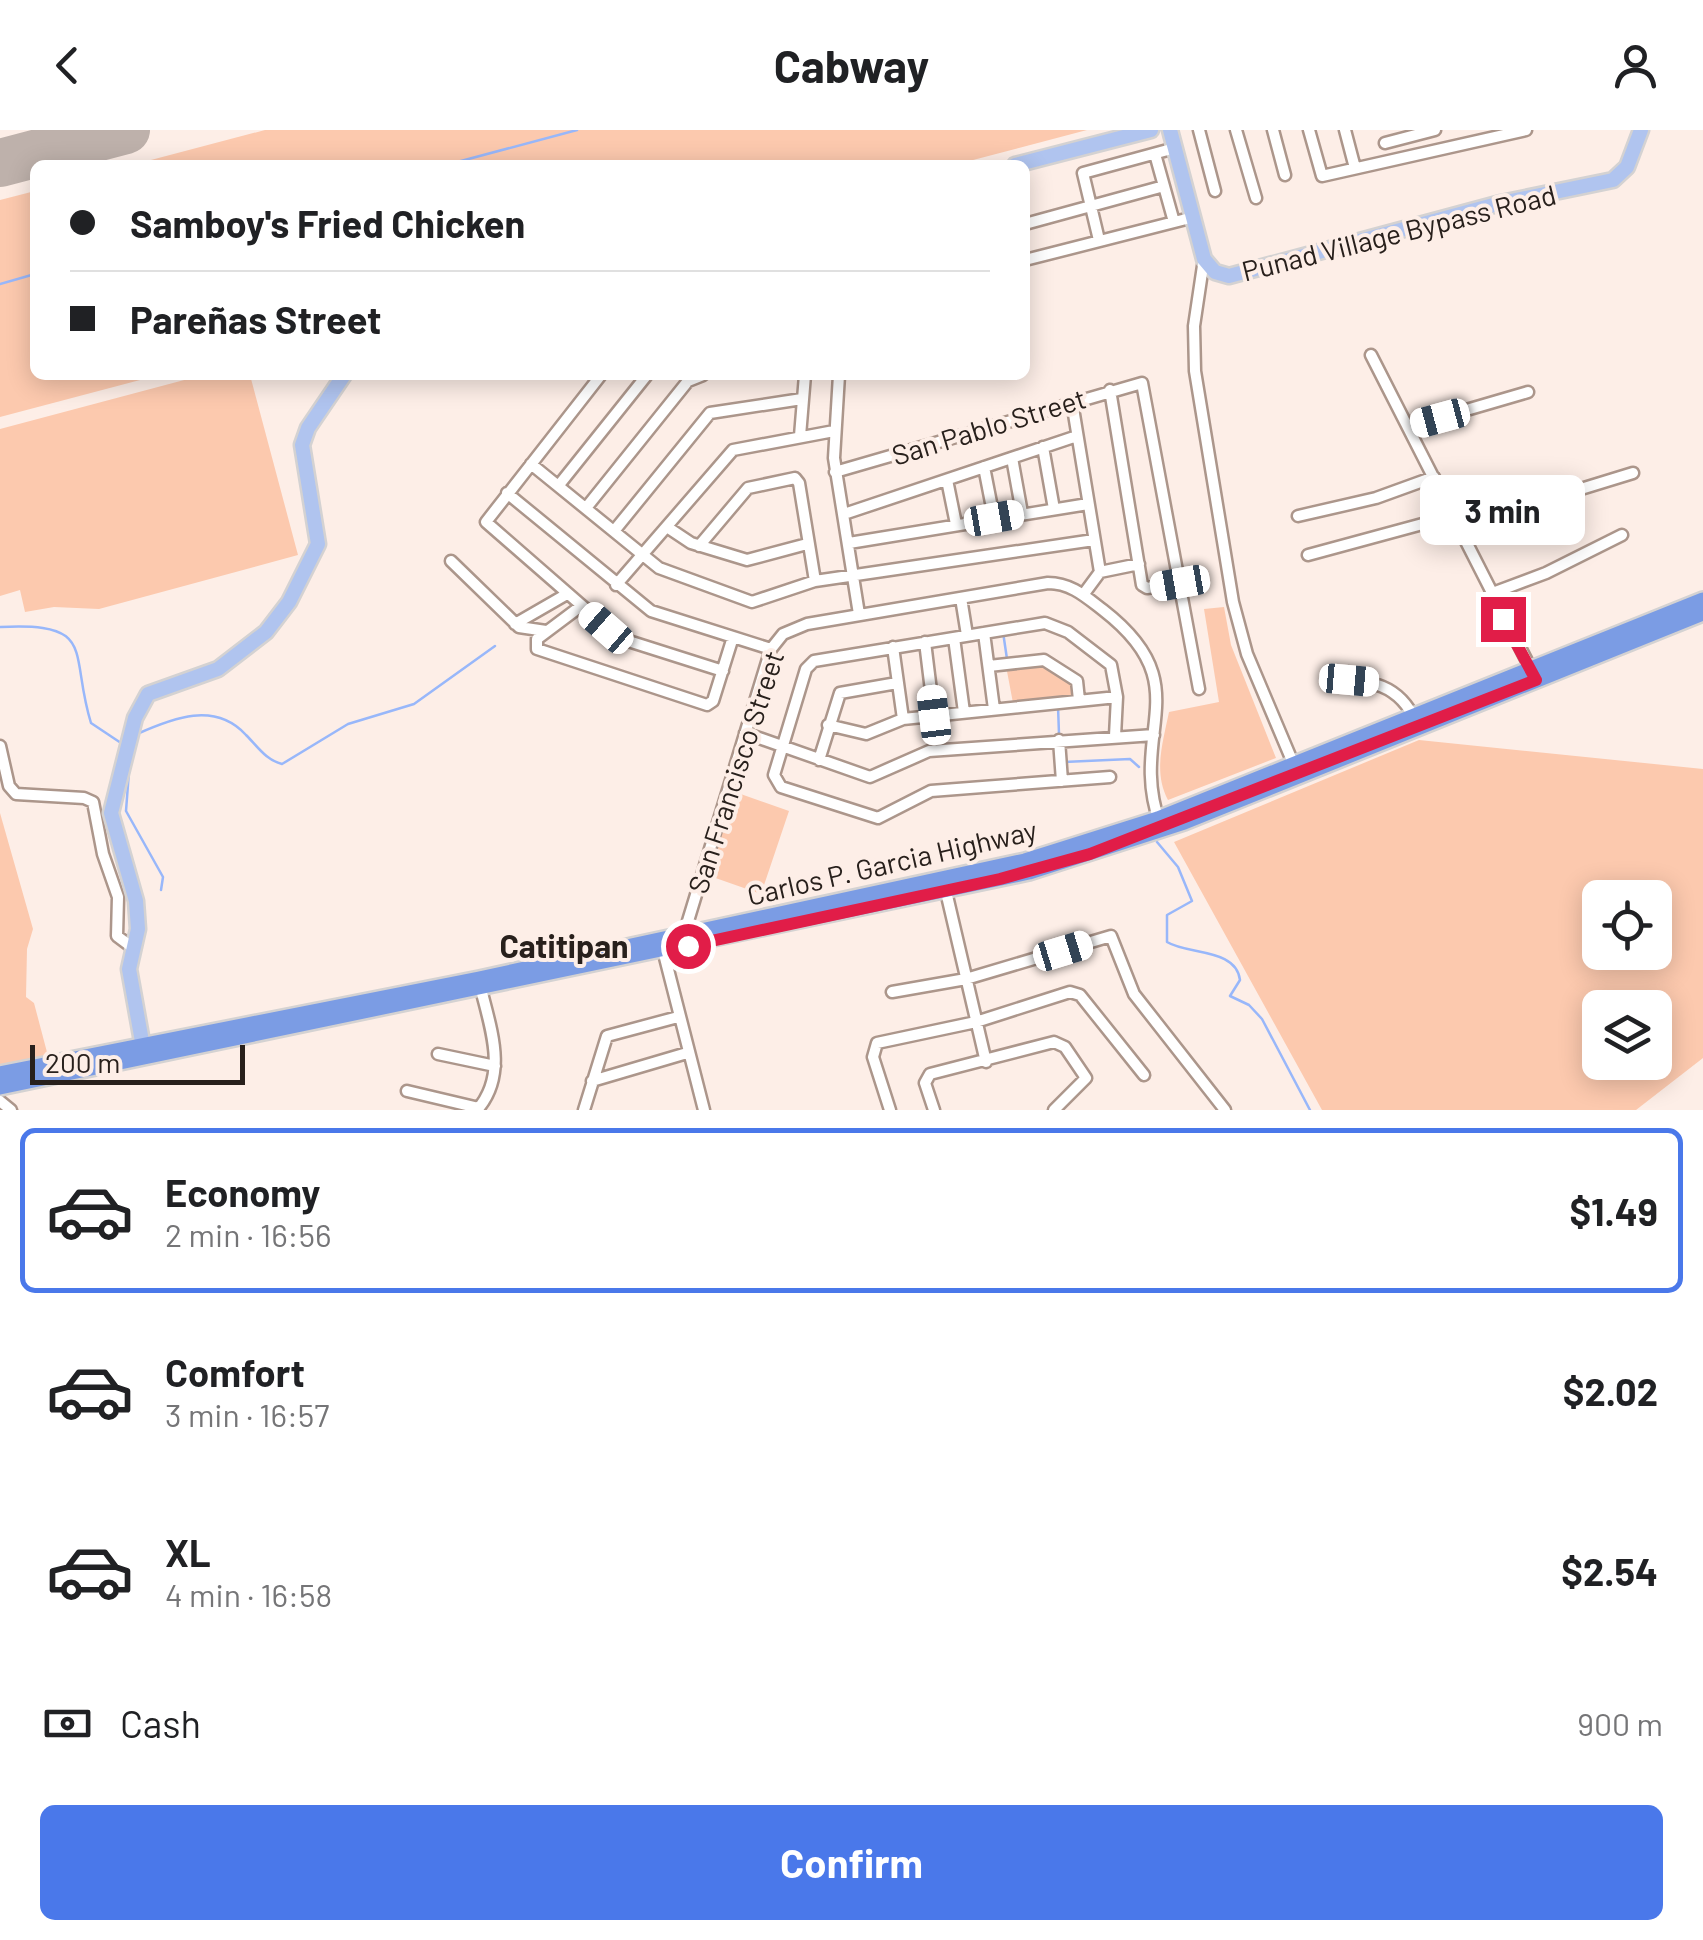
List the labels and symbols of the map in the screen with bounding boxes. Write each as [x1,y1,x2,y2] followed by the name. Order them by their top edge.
[1238,177,1559,288] street label: Punad Village Bypass Road
[888,380,1090,472] street label: San Pablo Street
[1407,396,1473,440] car
[1420,474,1586,544] callout: 3 min
[962,498,1026,538] car
[1148,563,1212,603] car
[574,597,638,659] car
[1481,597,1526,642] route end
[680,646,790,897] street label: San Francisco Street
[1318,662,1380,698] car
[915,683,953,747] car
[744,812,1040,912] street label: Carlos P. Garcia Highway
[666,924,711,969] route start
[499,926,629,964] district label: Catitipan
[1030,928,1096,974] car
[30,1040,245,1084] scale bar

